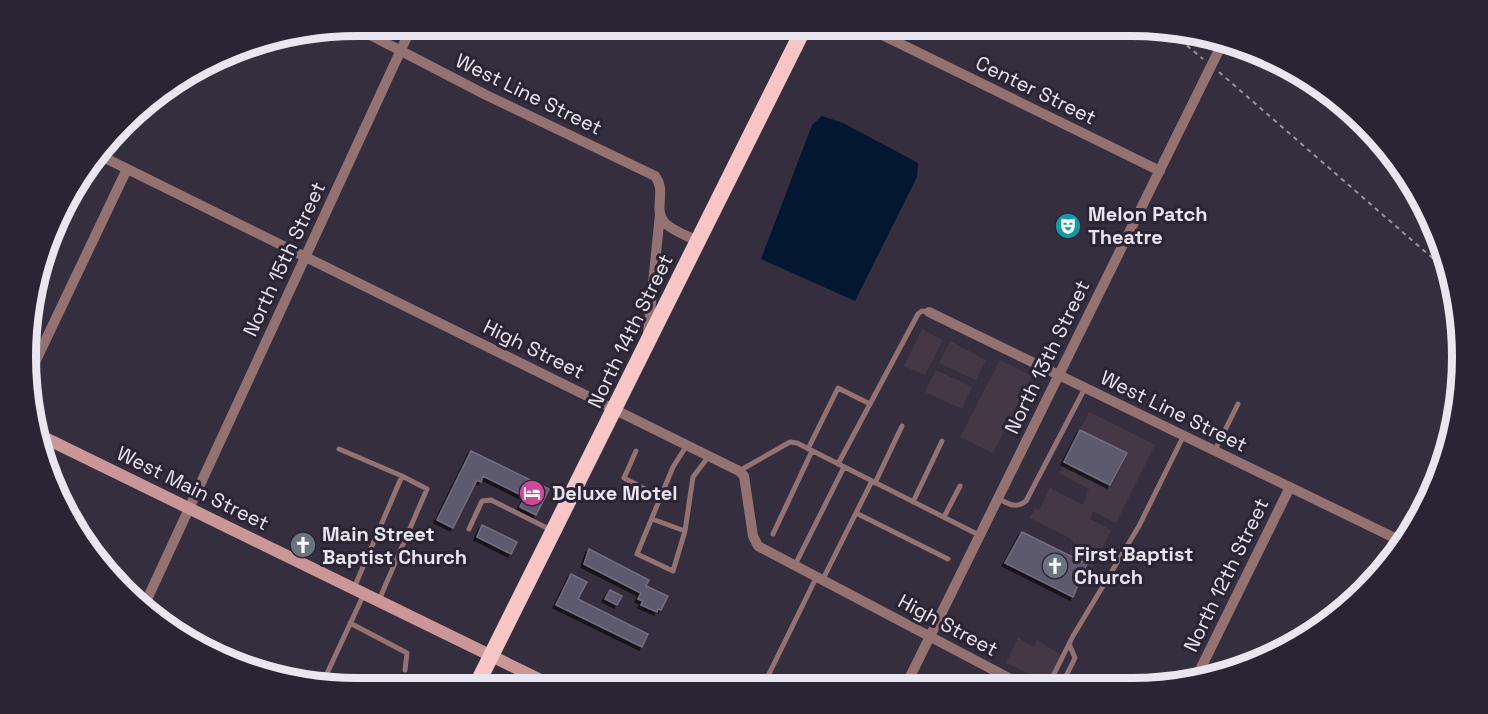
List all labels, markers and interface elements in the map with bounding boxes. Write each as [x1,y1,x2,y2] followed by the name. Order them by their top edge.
[451,47,607,141] street label: West Line Street
[971,50,1101,130] street label: Center Street
[237,177,331,341] street label: North 15th Street
[1088,201,1208,250] place label: Melon Patch Theatre
[1053,211,1083,241] theatre icon: Melon Patch Theatre
[581,250,679,412] street label: North 14th Street
[999,276,1095,438] street label: North 13th Street
[479,313,589,385] street label: High Street
[1096,364,1252,458] street label: West Line Street
[113,440,273,536] street label: West Main Street
[517,478,547,508] hotel icon: Deluxe Motel
[552,480,678,506] place label: Deluxe Motel
[1178,494,1274,656] street label: North 12th Street
[322,521,467,570] place label: Main Street Baptist Church
[288,530,318,560] church icon: Main Street Baptist Church
[1074,541,1193,590] place label: First Baptist Church
[1040,551,1070,581] church icon: First Baptist Church
[894,588,1002,662] street label: High Street

